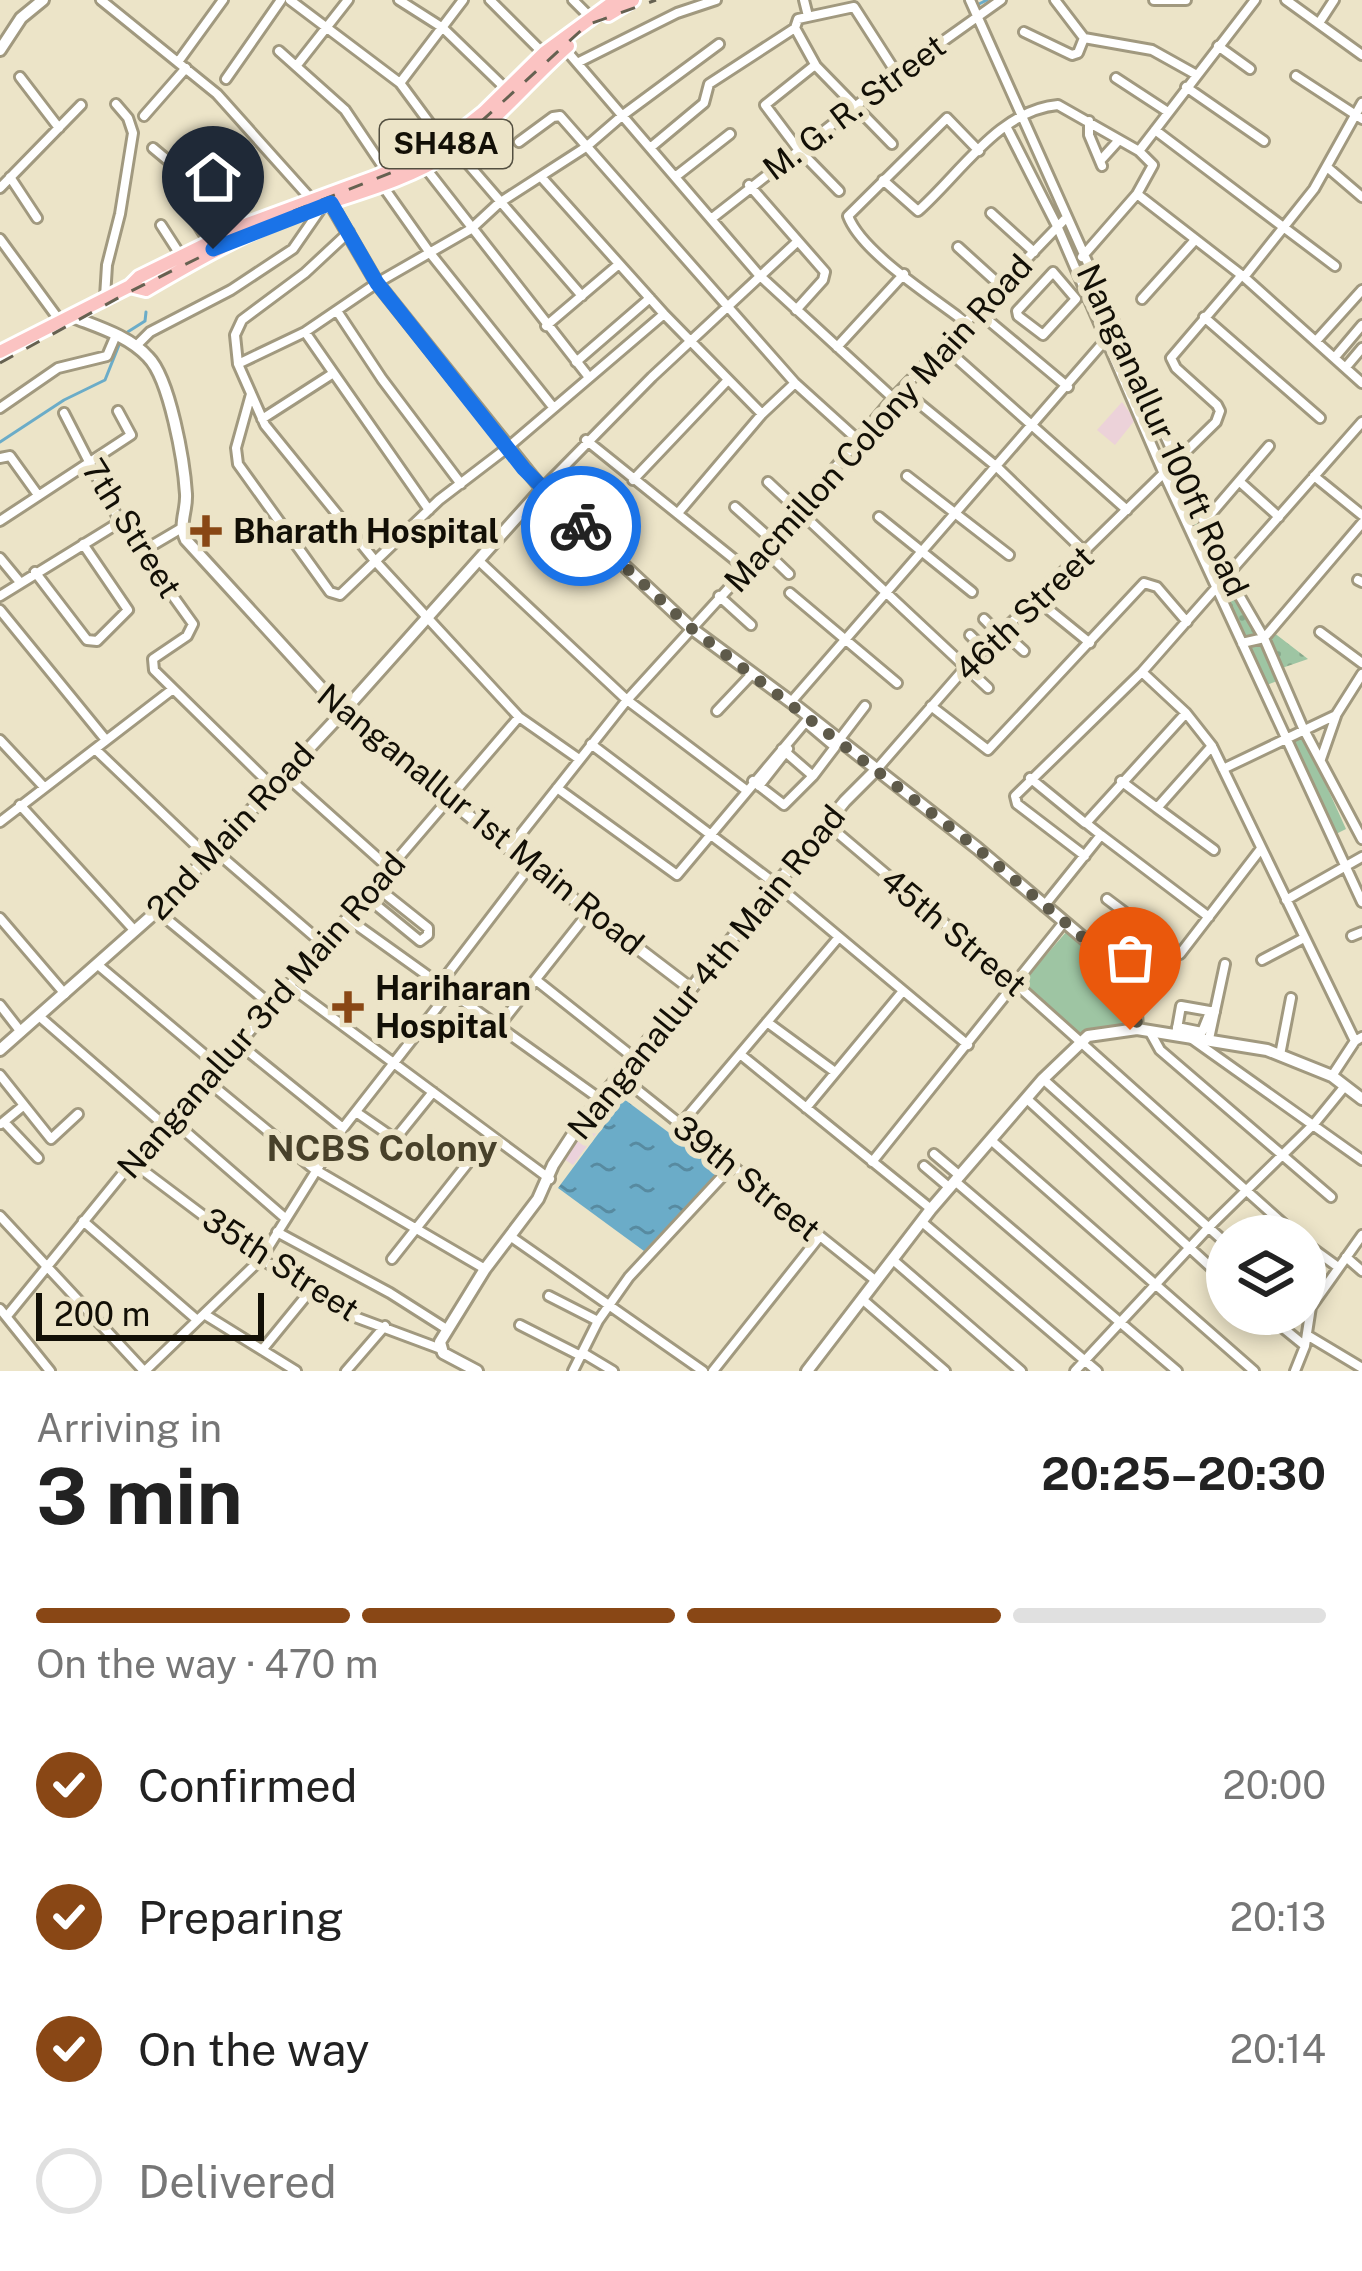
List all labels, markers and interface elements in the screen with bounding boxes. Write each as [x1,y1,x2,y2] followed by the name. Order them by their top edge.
[756,26,952,188] street label: M. G. R. Street
[380,120,512,168] road number: SH48A
[162,126,264,249] pin
[180,144,246,210] icon: home
[716,247,1040,599] street label: Macmillon Colony Main Road
[1069,258,1257,602] street label: Nanganallur 100ft Road
[75,452,189,604] street label: 7th Street
[521,466,641,586] courier
[548,493,614,559] icon: bike
[233,512,499,550] place label: Bharath Hospital
[190,515,222,547] marker: Bharath Hospital
[947,538,1101,688] street label: 46th Street
[310,676,652,962] street label: Nanganallur 1st Main Road
[139,735,321,927] street label: 2nd Main Road
[560,797,852,1147] street label: Nanganallur 4th Main Road
[109,844,413,1186] street label: Nanganallur 3rd Main Road
[874,860,1034,1004] street label: 45th Street
[1079,907,1181,1030] pin
[1097,925,1163,991] icon: bag
[375,969,531,1045] place label: Hariharan Hospital
[332,991,364,1023] marker: Hariharan Hospital
[666,1107,828,1249] street label: 39th Street
[267,1127,497,1169] district label: NCBS Colony
[196,1200,366,1328] street label: 35th Street
[1206,1215,1326,1335] map controls
[1206,1215,1326,1335] button: layers
[36,1287,264,1340] scale bar
[54,1295,150,1333] text: 200 m
[36,1405,222,1451] text: Arriving in
[1041,1447,1326,1500] text: 20:25–20:30
[36,1450,243,1542] text: 3 min
[36,1641,379,1687] text: On the way · 470 m
[36,1752,102,1818] icon: check
[138,1759,357,1812] text: Confirmed
[1223,1762,1326,1808] text: 20:00
[36,1884,102,1950] icon: check
[138,1891,344,1944] text: Preparing
[1230,1894,1326,1940] text: 20:13
[36,2016,102,2082] icon: check
[138,2023,370,2076] text: On the way
[1230,2026,1326,2072] text: 20:14
[138,2155,337,2208] text: Delivered

